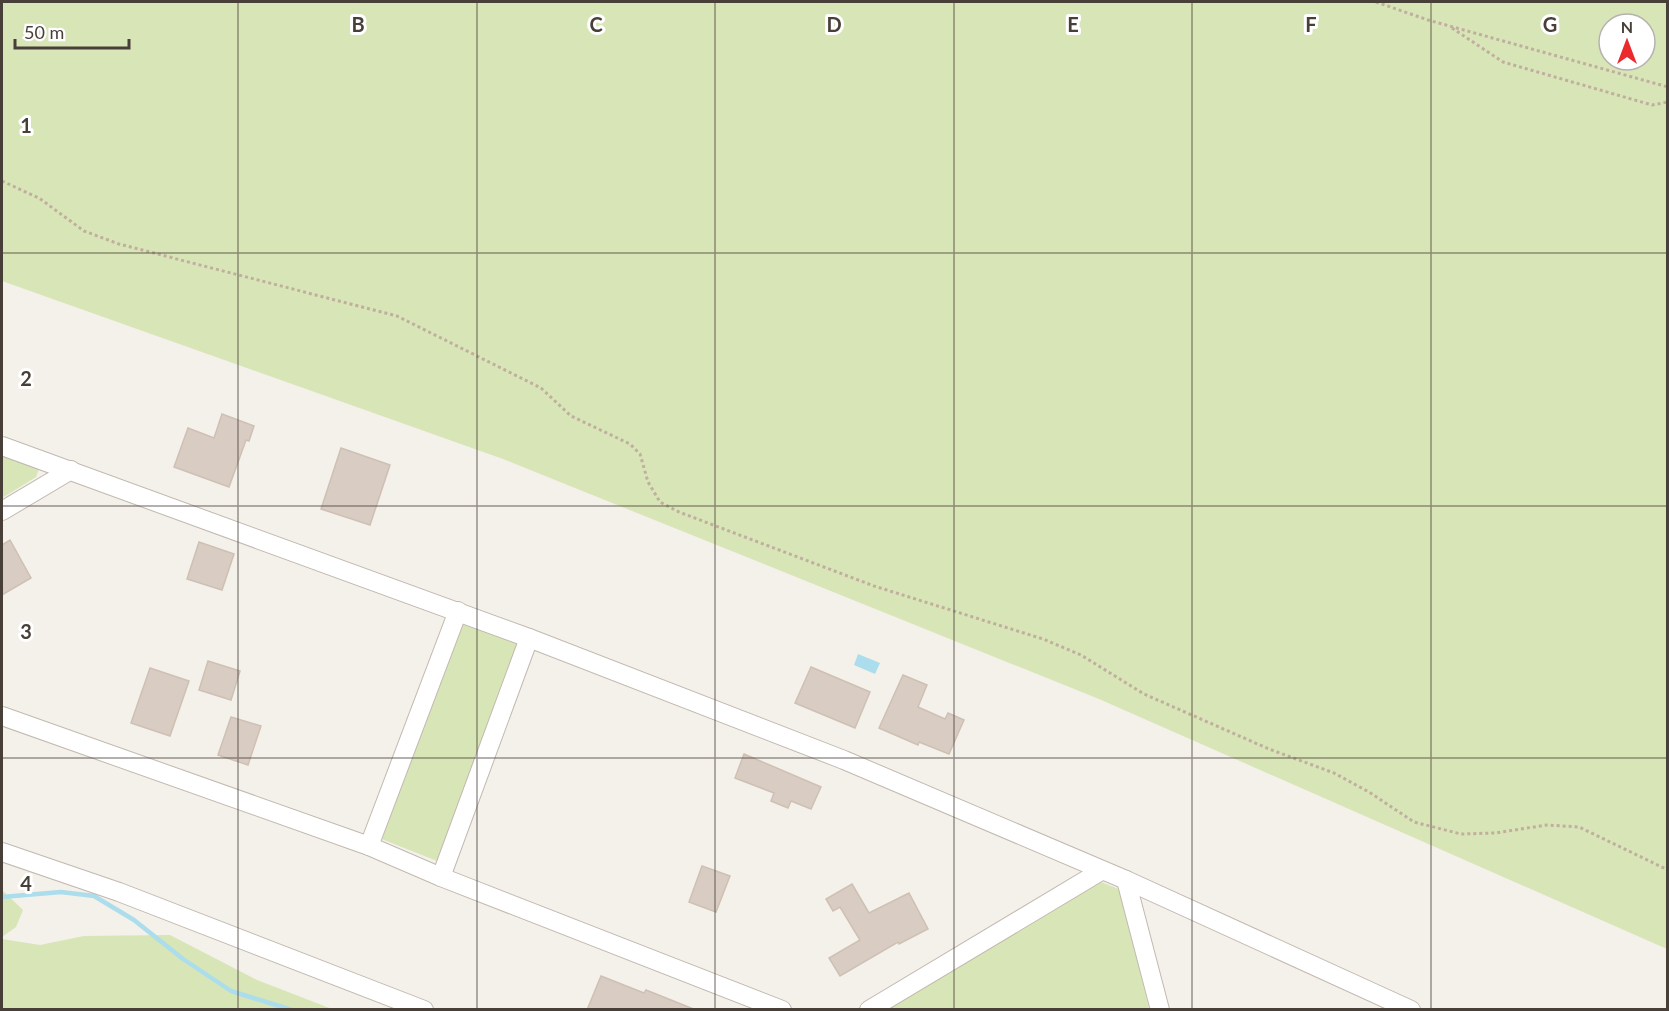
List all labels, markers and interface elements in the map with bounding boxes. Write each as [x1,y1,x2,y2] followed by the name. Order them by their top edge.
[15,12,129,50] scale bar
[351,12,365,36] text: B
[589,12,603,36] text: C
[826,12,842,36] text: D
[1067,12,1079,36] text: E
[1305,12,1317,36] text: F
[1543,12,1557,36] text: G
[1597,12,1657,72] north arrow
[1621,17,1633,36] text: N
[24,21,64,43] text: 50 m
[20,113,32,137] text: 1
[20,366,32,390] text: 2
[20,619,32,643] text: 3
[20,871,32,895] text: 4

